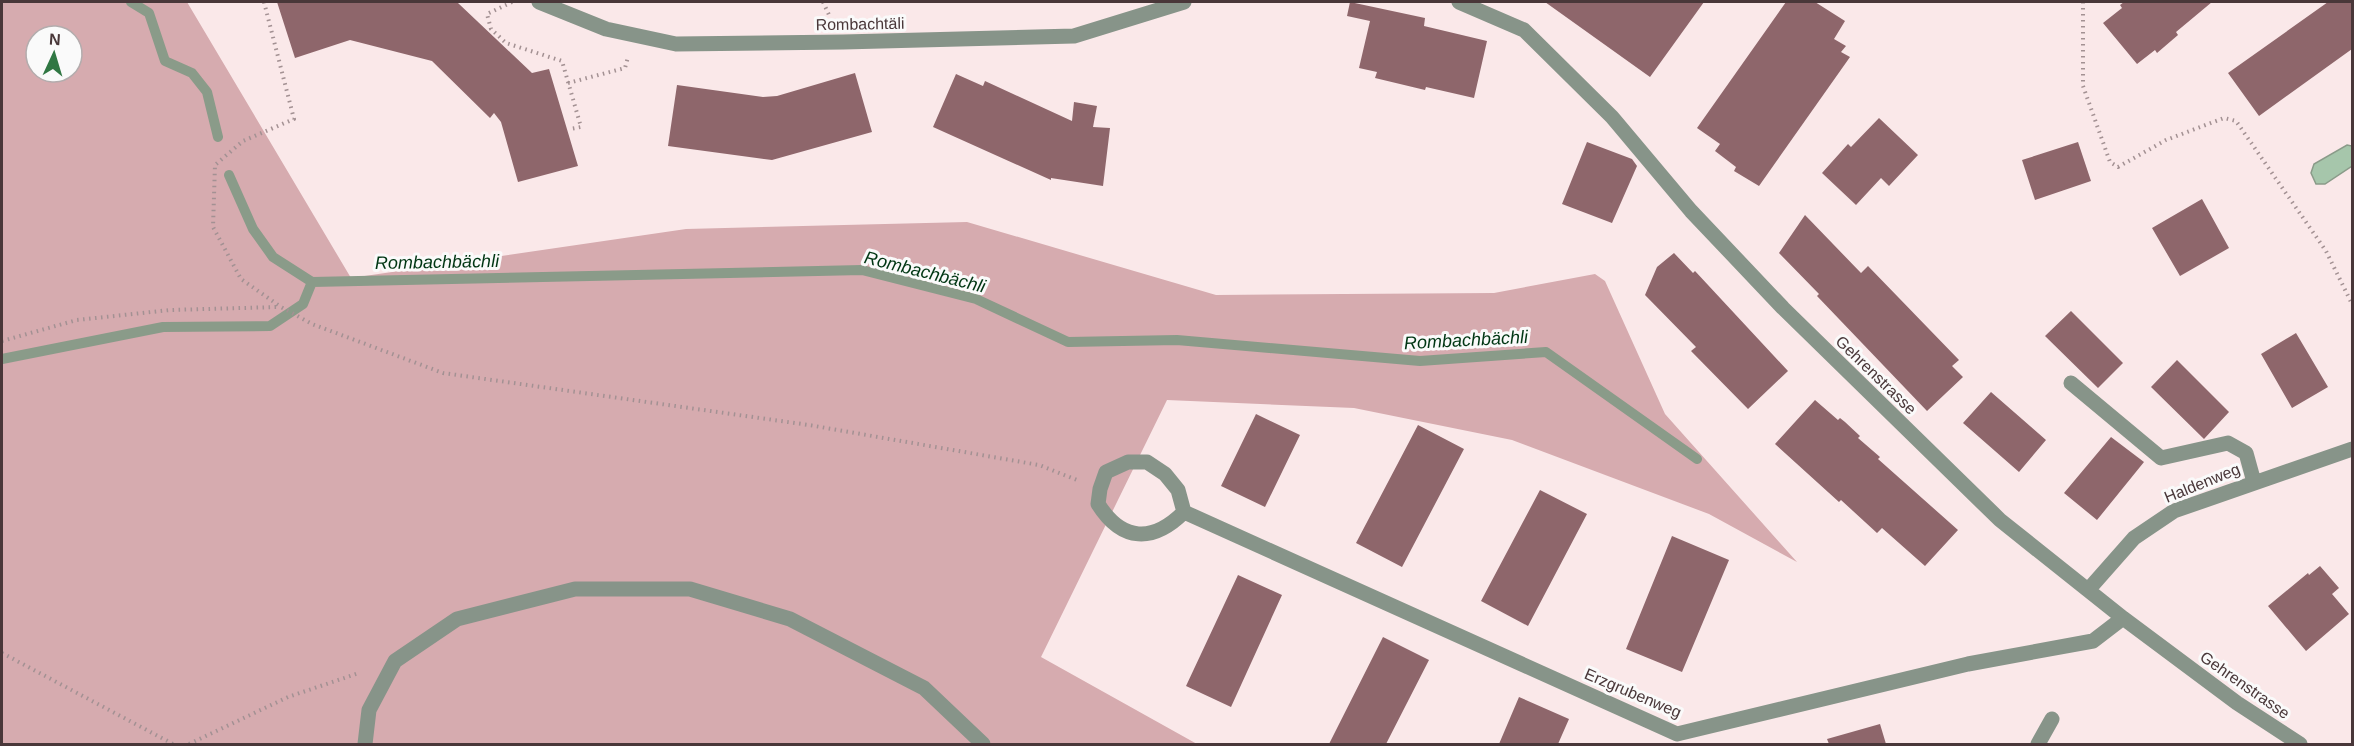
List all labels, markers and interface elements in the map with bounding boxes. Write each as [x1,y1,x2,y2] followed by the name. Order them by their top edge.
[815,15,905,33] street label: Rombachtäli
[24,24,84,84] north arrow
[49,31,61,48] text: N
[862,247,989,297] water label: Rombachbächli
[375,251,500,273] water label: Rombachbächli
[1404,327,1529,353] water label: Rombachbächli
[1832,332,1920,418] street label: Gehrenstrasse
[2162,460,2242,506] street label: Haldenweg
[2197,648,2293,722] street label: Gehrenstrasse
[1582,665,1684,721] street label: Erzgrubenweg

